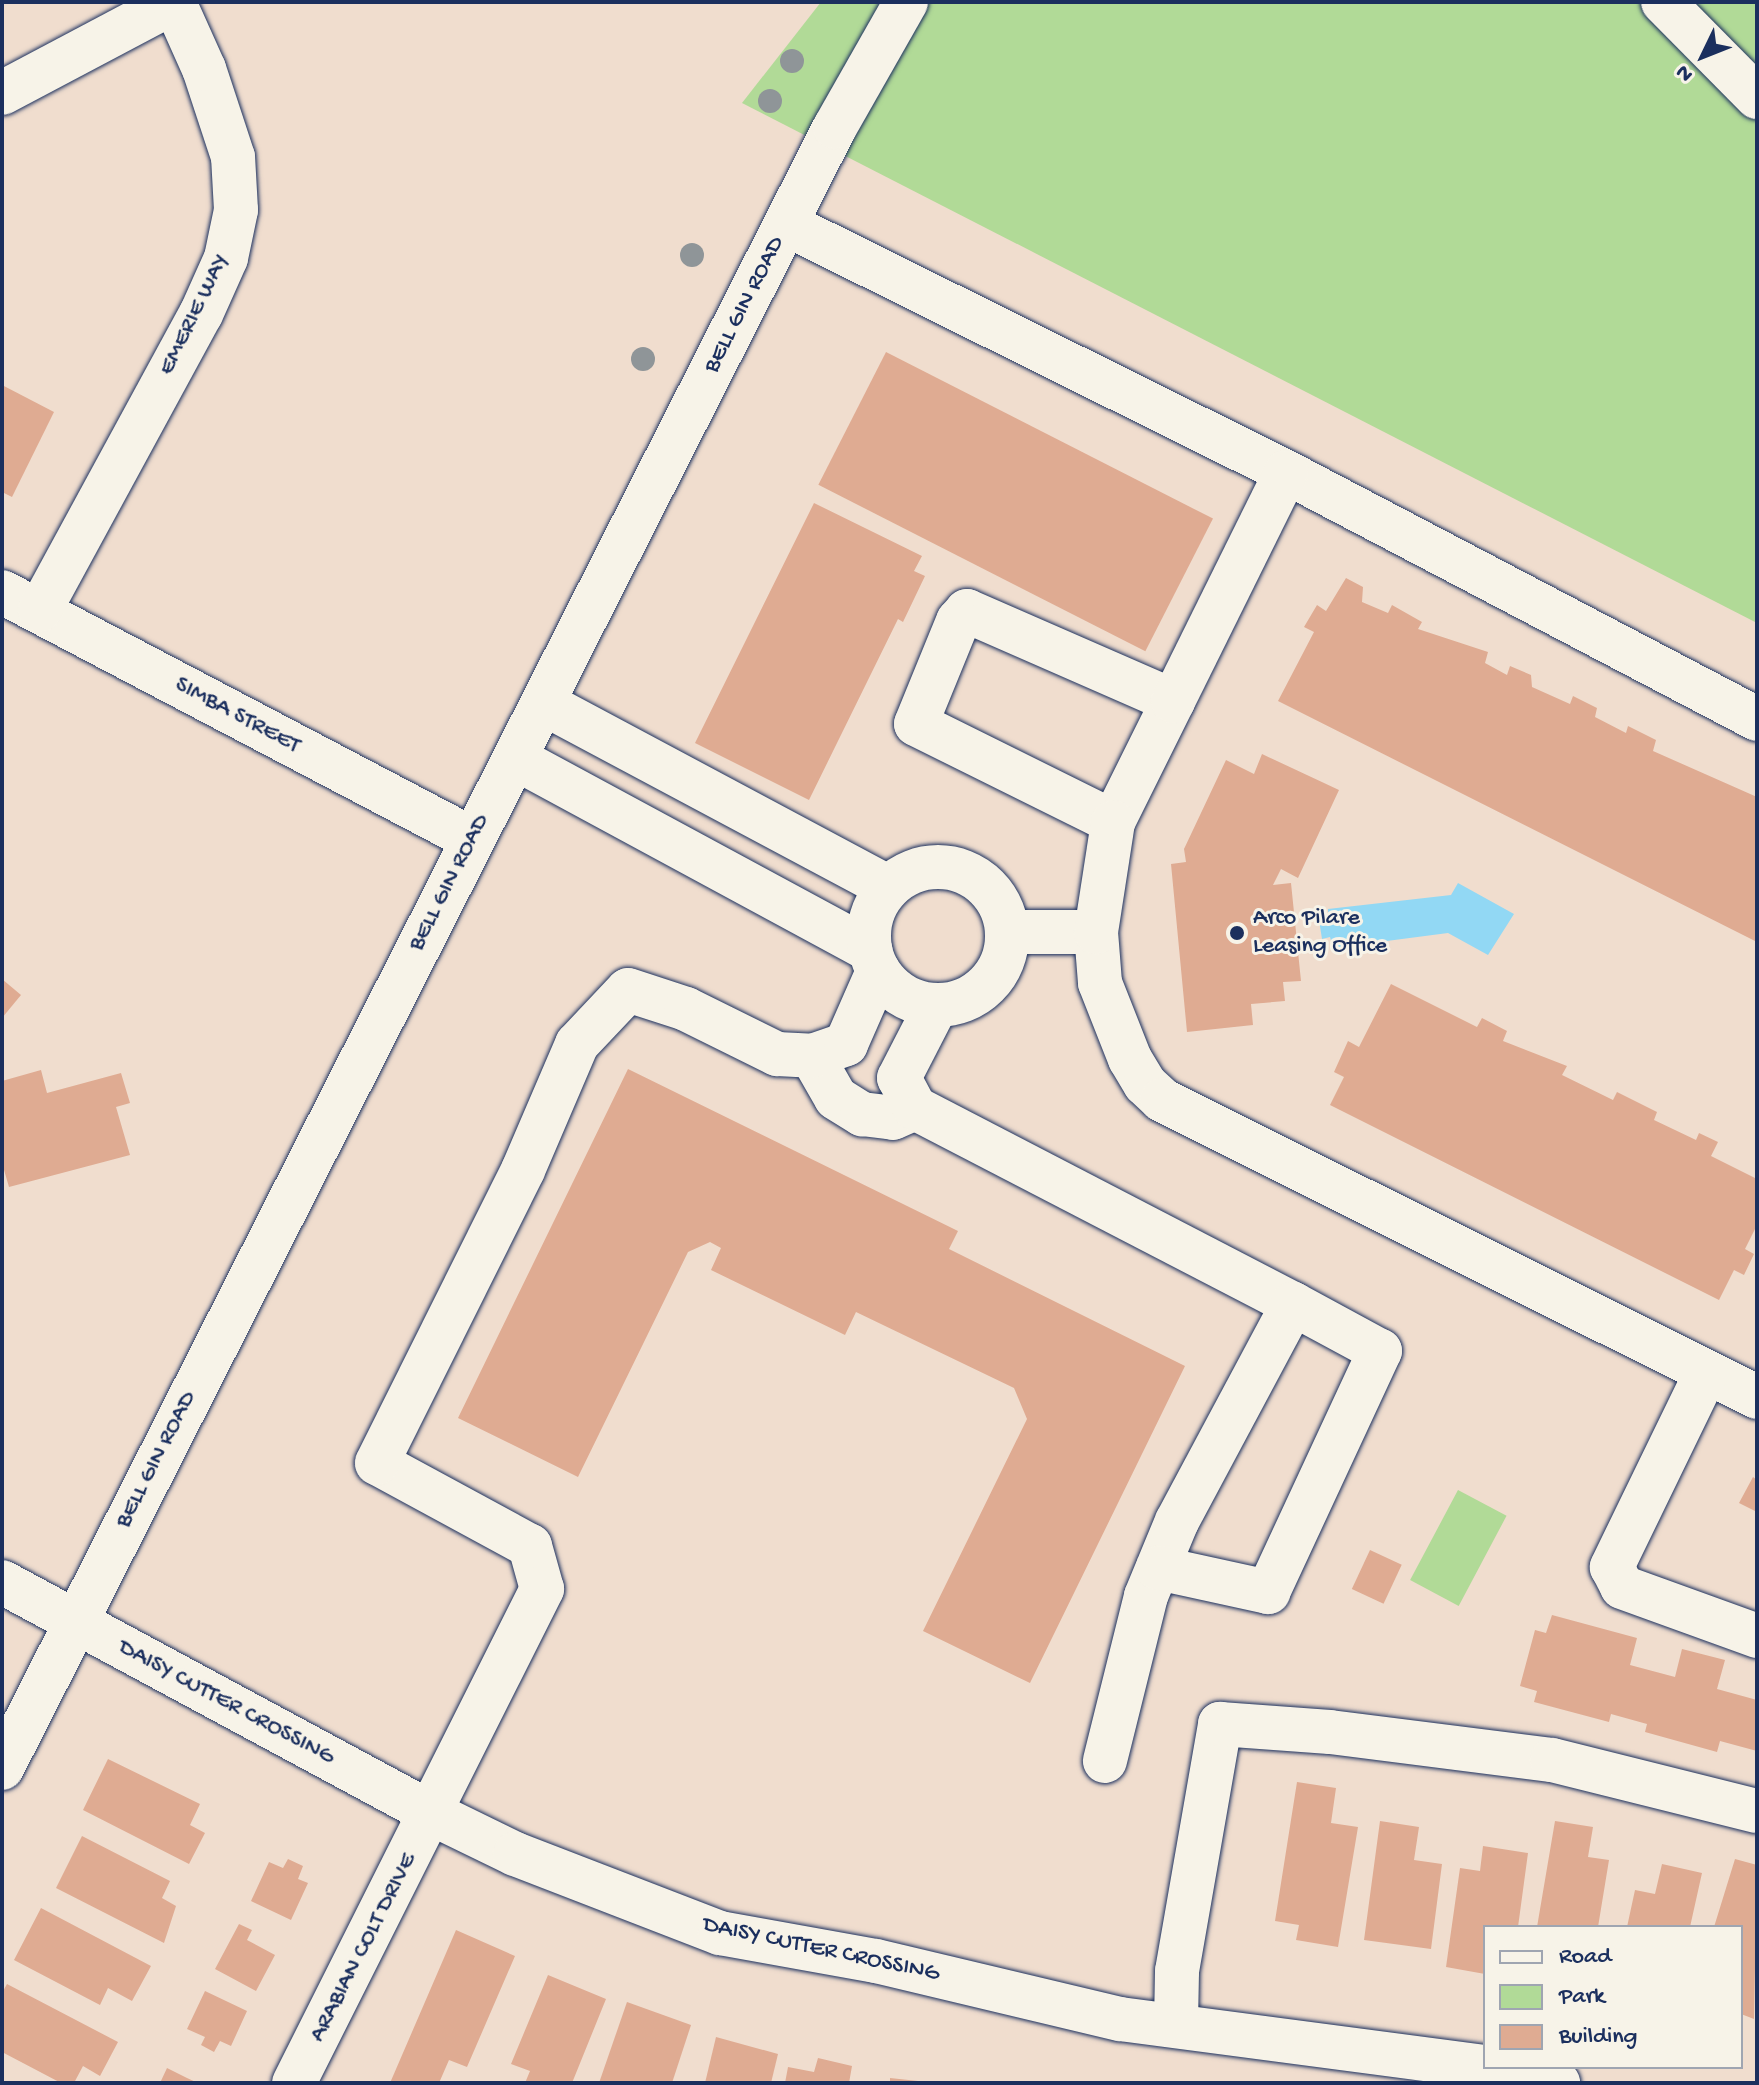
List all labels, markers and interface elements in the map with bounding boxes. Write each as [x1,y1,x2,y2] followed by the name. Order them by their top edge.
[1663,16,1743,96] north arrow
[1671,58,1700,86] text: N
[698,232,792,378] street label: BELL GIN ROAD
[153,250,237,380] street label: EMERIE WAY
[169,671,305,761] street label: SIMBA STREET
[403,810,497,956] street label: BELL GIN ROAD
[1253,905,1387,961] place label: Arco Pilare Leasing Office
[1228,924,1246,942] marker: Arco Pilare Leasing Office
[110,1387,204,1533] street label: BELL GIN ROAD
[113,1634,339,1772] street label: DAISY CUTTER CROSSING
[304,1849,424,2047] street label: ARABIAN COLT DRIVE
[700,1911,942,1989] street label: DAISY CUTTER CROSSING
[1483,1925,1743,2069] legend
[1559,1943,1611,1972] text: Road
[1559,1983,1605,2012] text: Park
[1559,2023,1637,2052] text: Building

